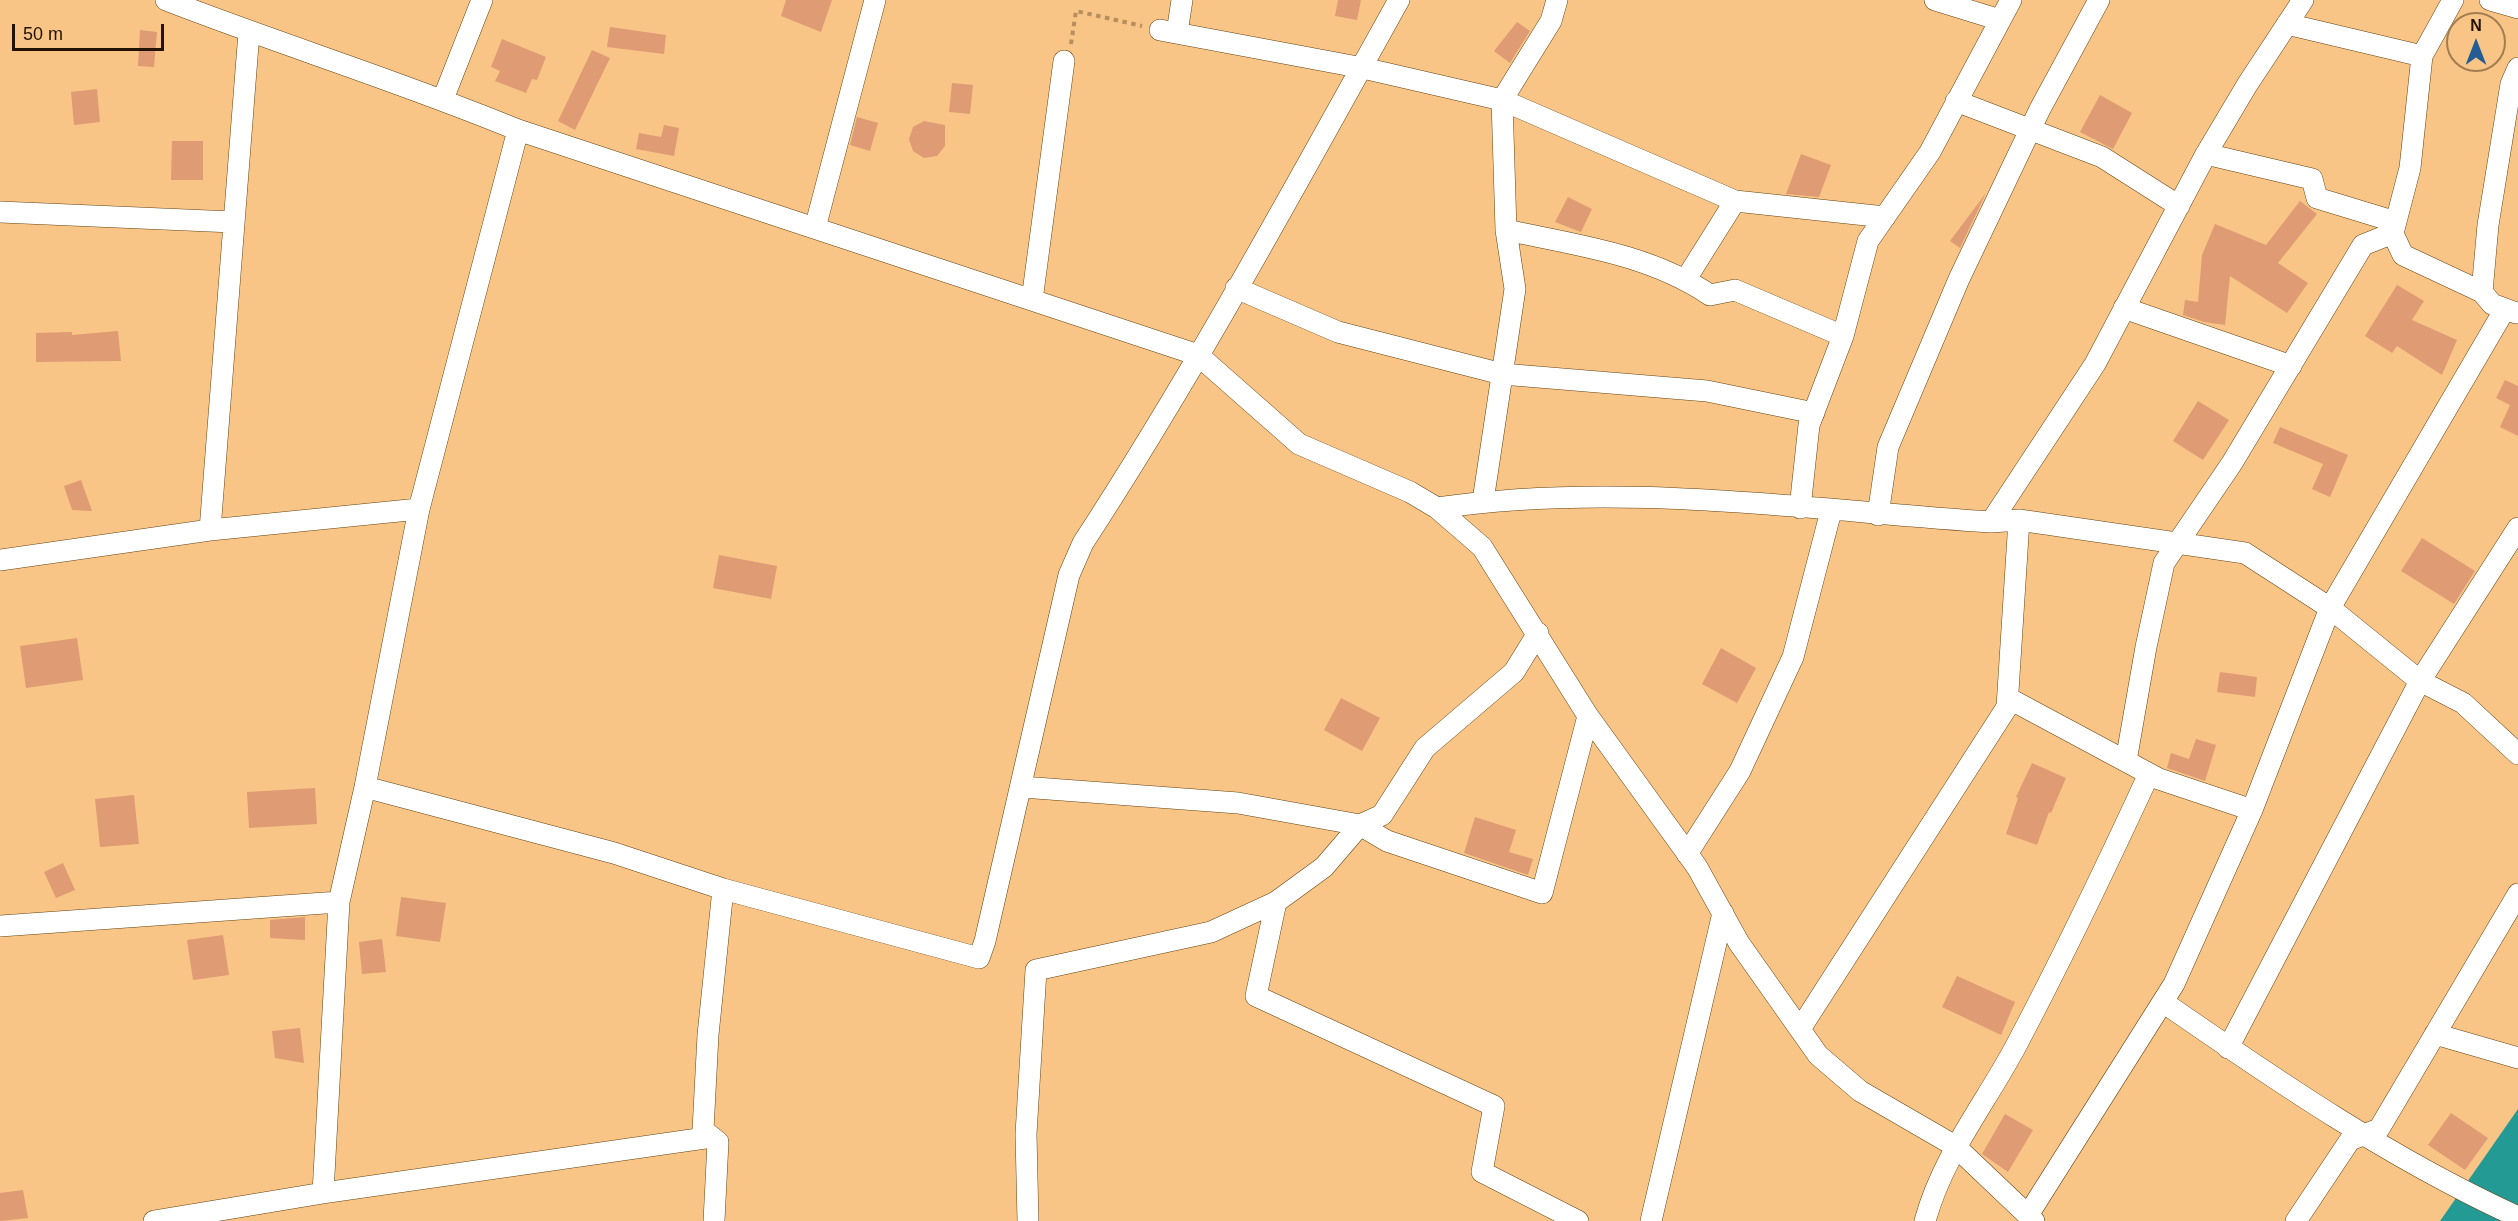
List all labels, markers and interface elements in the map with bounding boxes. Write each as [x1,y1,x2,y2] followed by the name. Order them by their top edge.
[15,12,166,50] scale bar
[2446,12,2506,72] north arrow
[2470,17,2482,34] text: N
[23,24,63,44] text: 50 m

